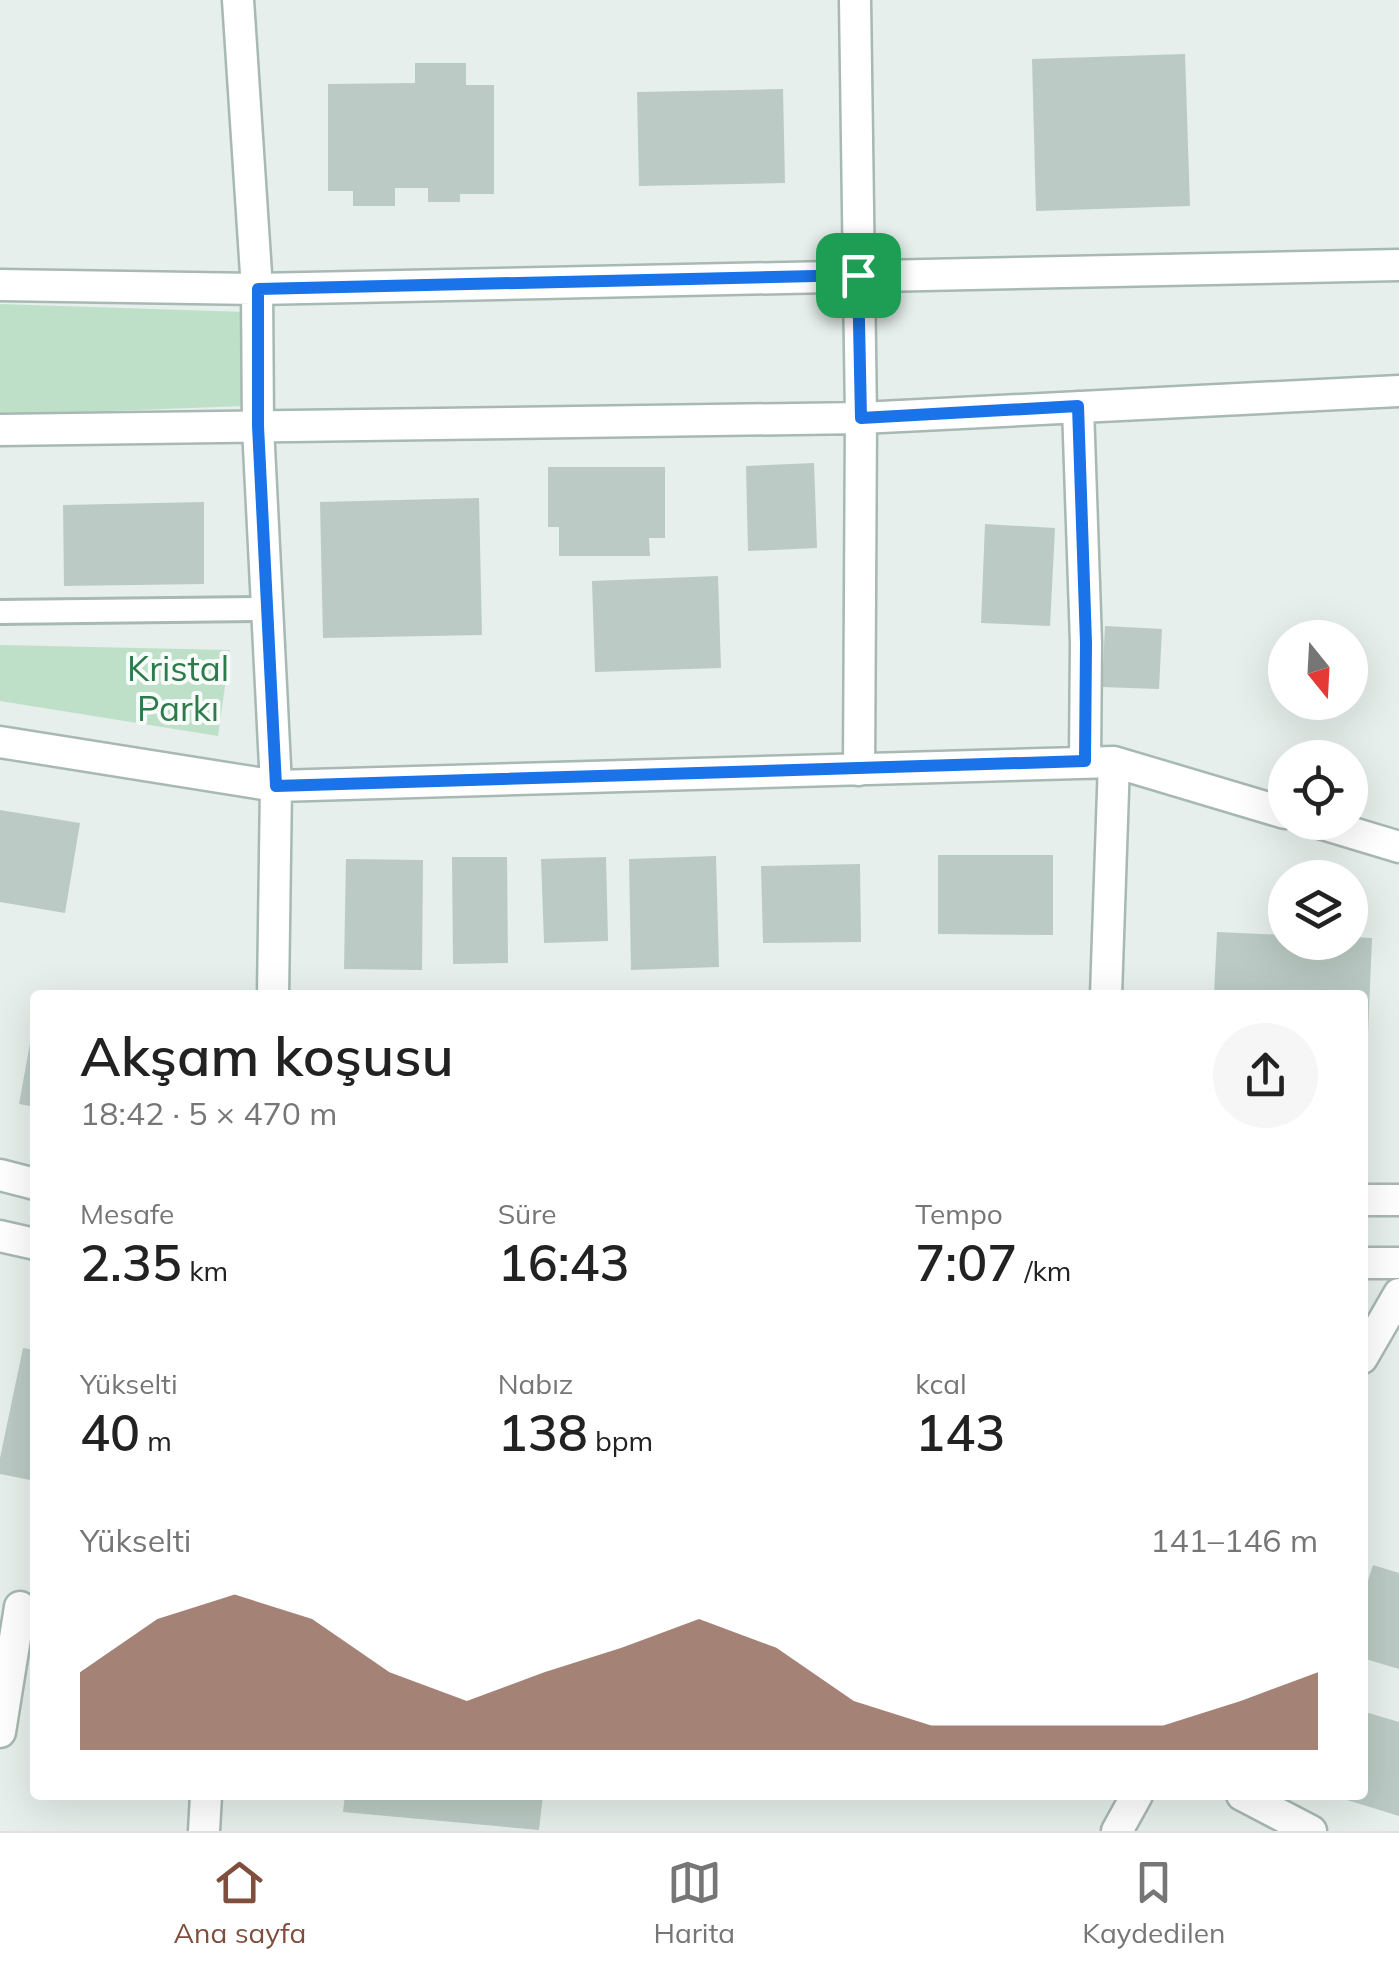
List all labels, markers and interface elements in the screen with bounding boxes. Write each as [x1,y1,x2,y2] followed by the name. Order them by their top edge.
[816,233,901,318] pin
[831,248,886,303] icon: arrive
[1268,620,1368,720] north arrow
[1268,620,1368,960] map controls
[127,646,229,730] park label: Kristal Parkı
[1268,740,1368,840] button: locate
[1268,860,1368,960] button: layers
[80,1021,454,1090] text: Akşam koşusu
[1213,1023,1318,1128] button: share
[80,1093,337,1133] text: 18:42 · 5 × 470 m
[80,1196,174,1231] text: Mesafe
[498,1196,556,1231] text: Süre
[915,1196,1003,1231] text: Tempo
[80,1231,182,1294] text: 2.35
[498,1231,630,1294] text: 16:43
[915,1231,1017,1294] text: 7:07
[182,1253,228,1288] text: km
[1017,1253,1071,1288] text: /km
[80,1366,178,1401] text: Yükselti
[498,1366,573,1401] text: Nabız
[915,1366,967,1401] text: kcal
[80,1401,140,1464] text: 40
[498,1401,588,1464] text: 138
[915,1401,1005,1464] text: 143
[140,1423,172,1458] text: m
[588,1423,653,1458] text: bpm
[80,1520,191,1560] text: Yükselti
[1150,1520,1318,1560] text: 141–146 m
[174,1855,306,1950] tab: Ana sayfa
[653,1855,735,1950] tab: Harita
[1082,1855,1225,1950] tab: Kaydedilen

